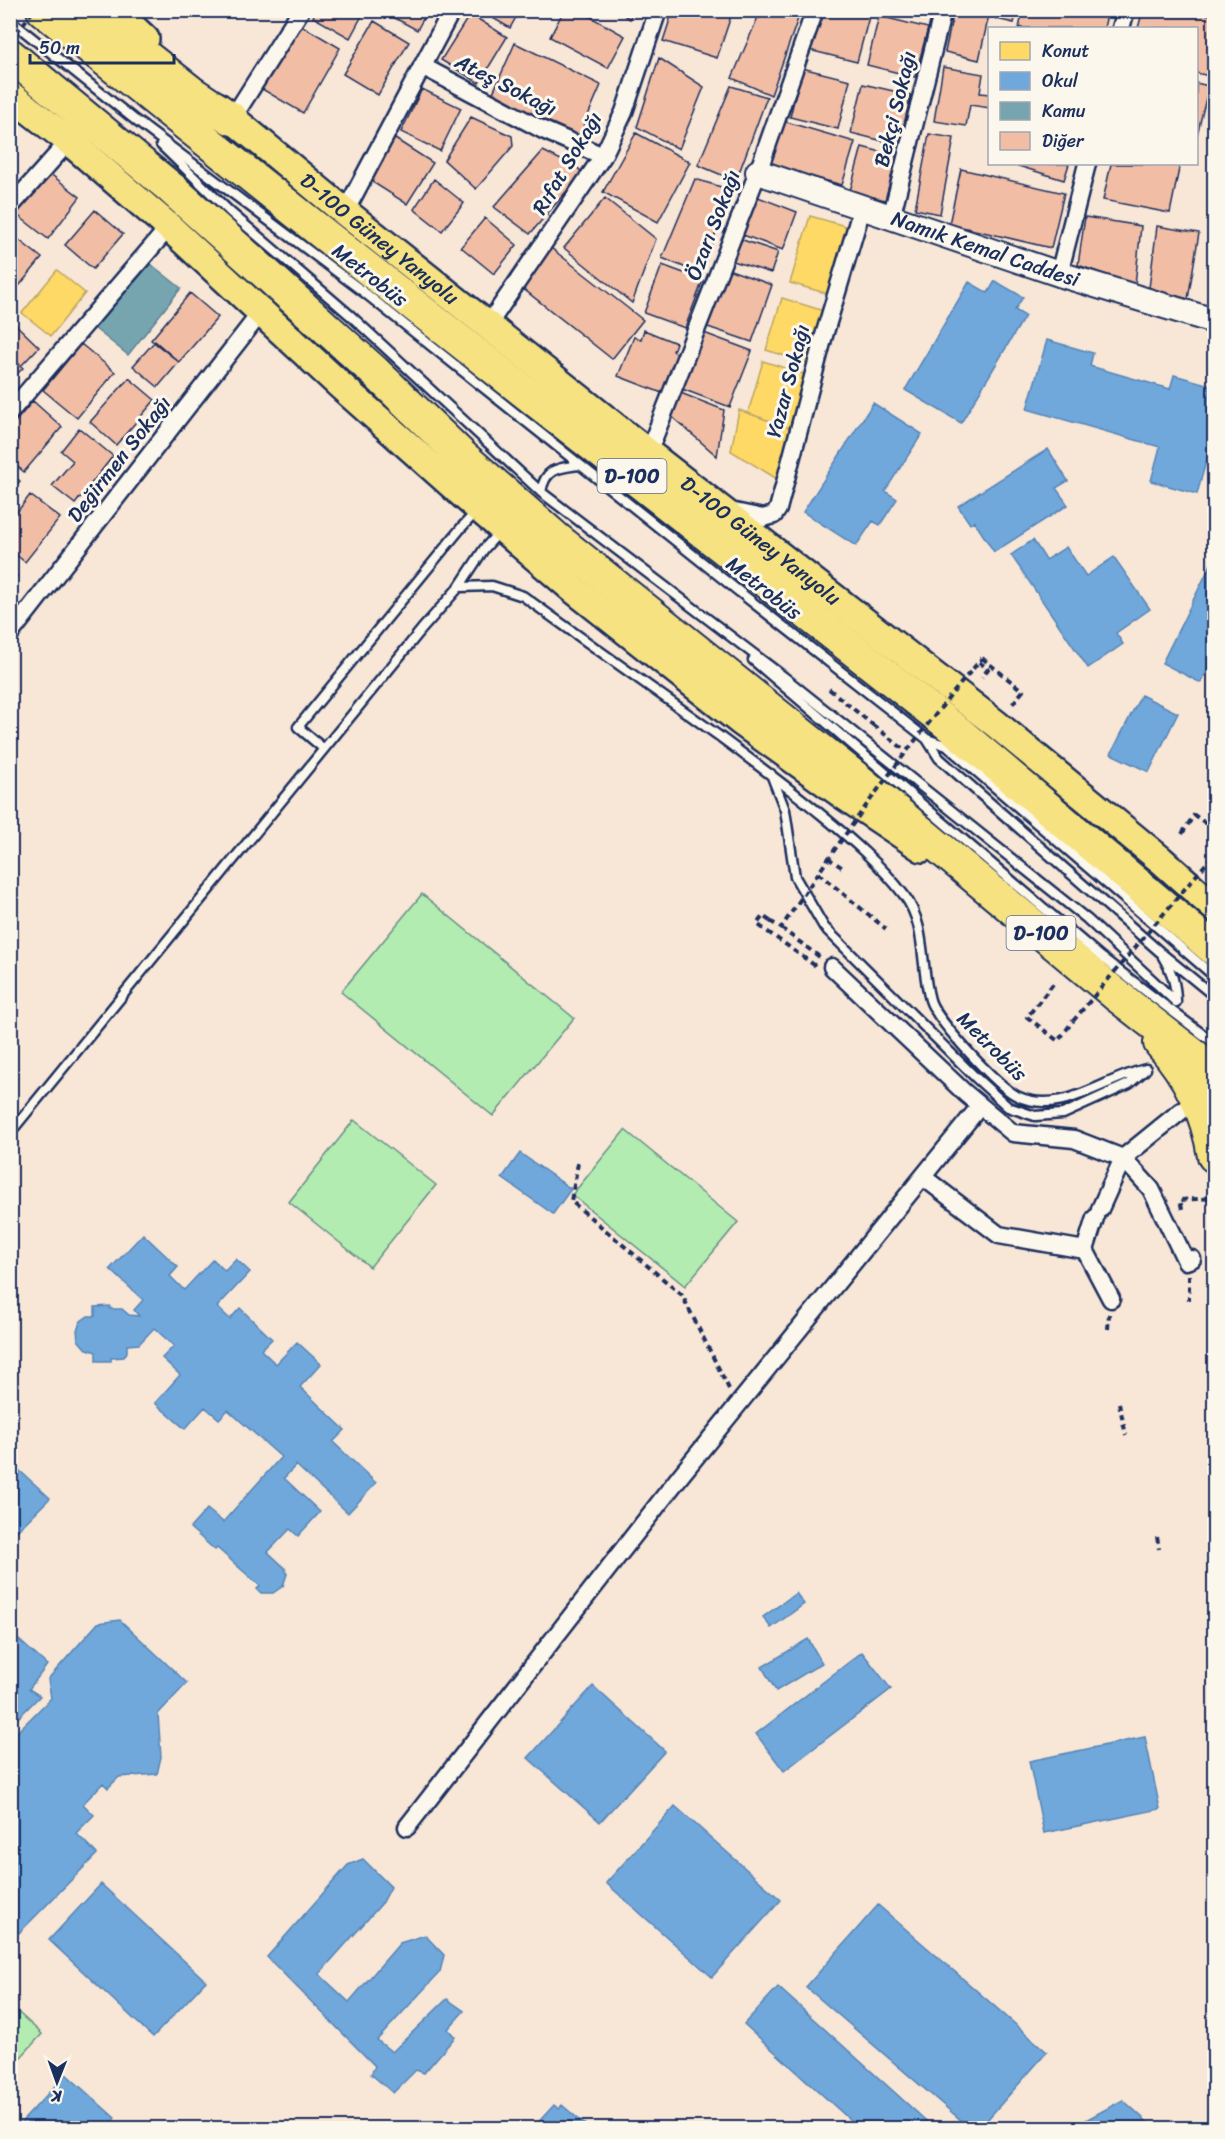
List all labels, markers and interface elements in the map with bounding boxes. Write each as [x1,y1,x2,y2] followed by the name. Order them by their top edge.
[30,27,174,65] scale bar
[988,27,1198,165] legend
[39,32,80,64] text: 50 m
[1042,35,1089,67] text: Konut
[447,42,564,127] street label: Ateş Sokağı
[862,47,928,171] street label: Bekçi Sokağı
[1042,65,1079,97] text: Okul
[1042,95,1086,127] text: Kamu
[521,104,613,222] street label: Rıfat Sokağı
[1042,125,1085,157] text: Diğer
[291,163,468,316] street label: D-100 Güney Yanyolu
[674,164,752,286] street label: Özarı Sokağı
[886,200,1085,298] street label: Namık Kemal Caddesi
[323,233,417,317] street label: Metrobüs
[755,320,821,442] street label: Yazar Sokağı
[57,387,181,531] street label: Değirmen Sokağı
[598,459,666,493] road number: D-100
[672,465,850,616] street label: D-100 Güney Yanyolu
[717,546,811,630] street label: Metrobüs
[1006,916,1076,950] road number: D-100
[947,1001,1037,1091] street label: Metrobüs
[27,2052,87,2112] north arrow
[50,2082,63,2111] text: K

